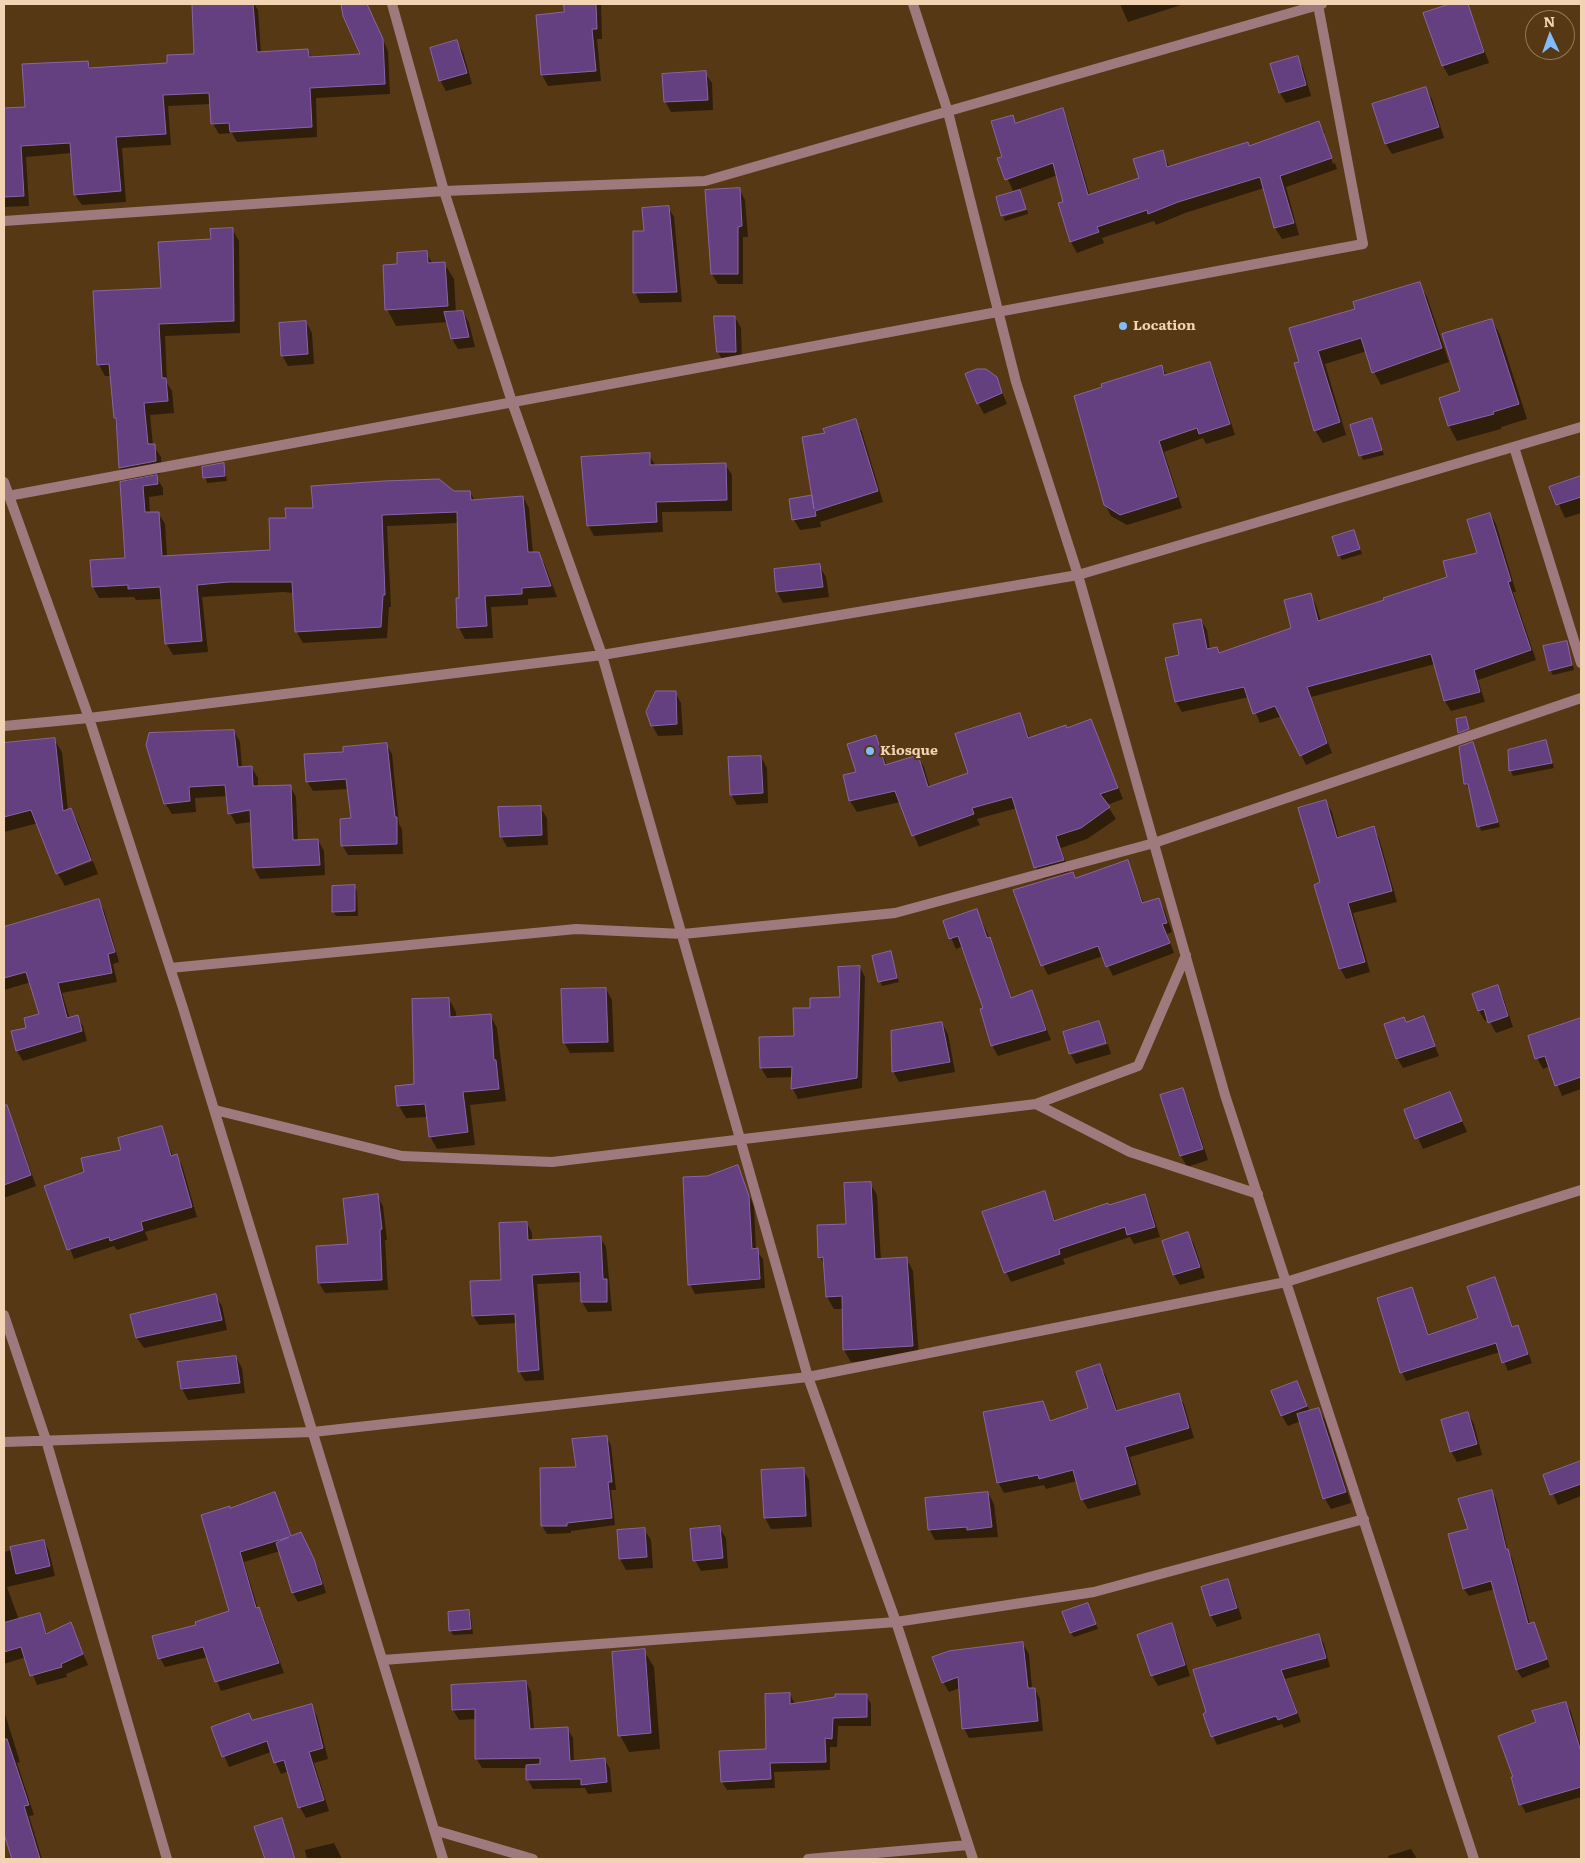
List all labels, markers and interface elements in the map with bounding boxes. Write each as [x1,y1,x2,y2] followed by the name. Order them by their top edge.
[1525,10,1575,60] north arrow
[1543,11,1556,31] text: N
[1133,318,1196,334] place label: Location
[1117,320,1129,332] marker: Location
[880,743,938,759] place label: Kiosque
[864,745,876,757] marker: Kiosque

